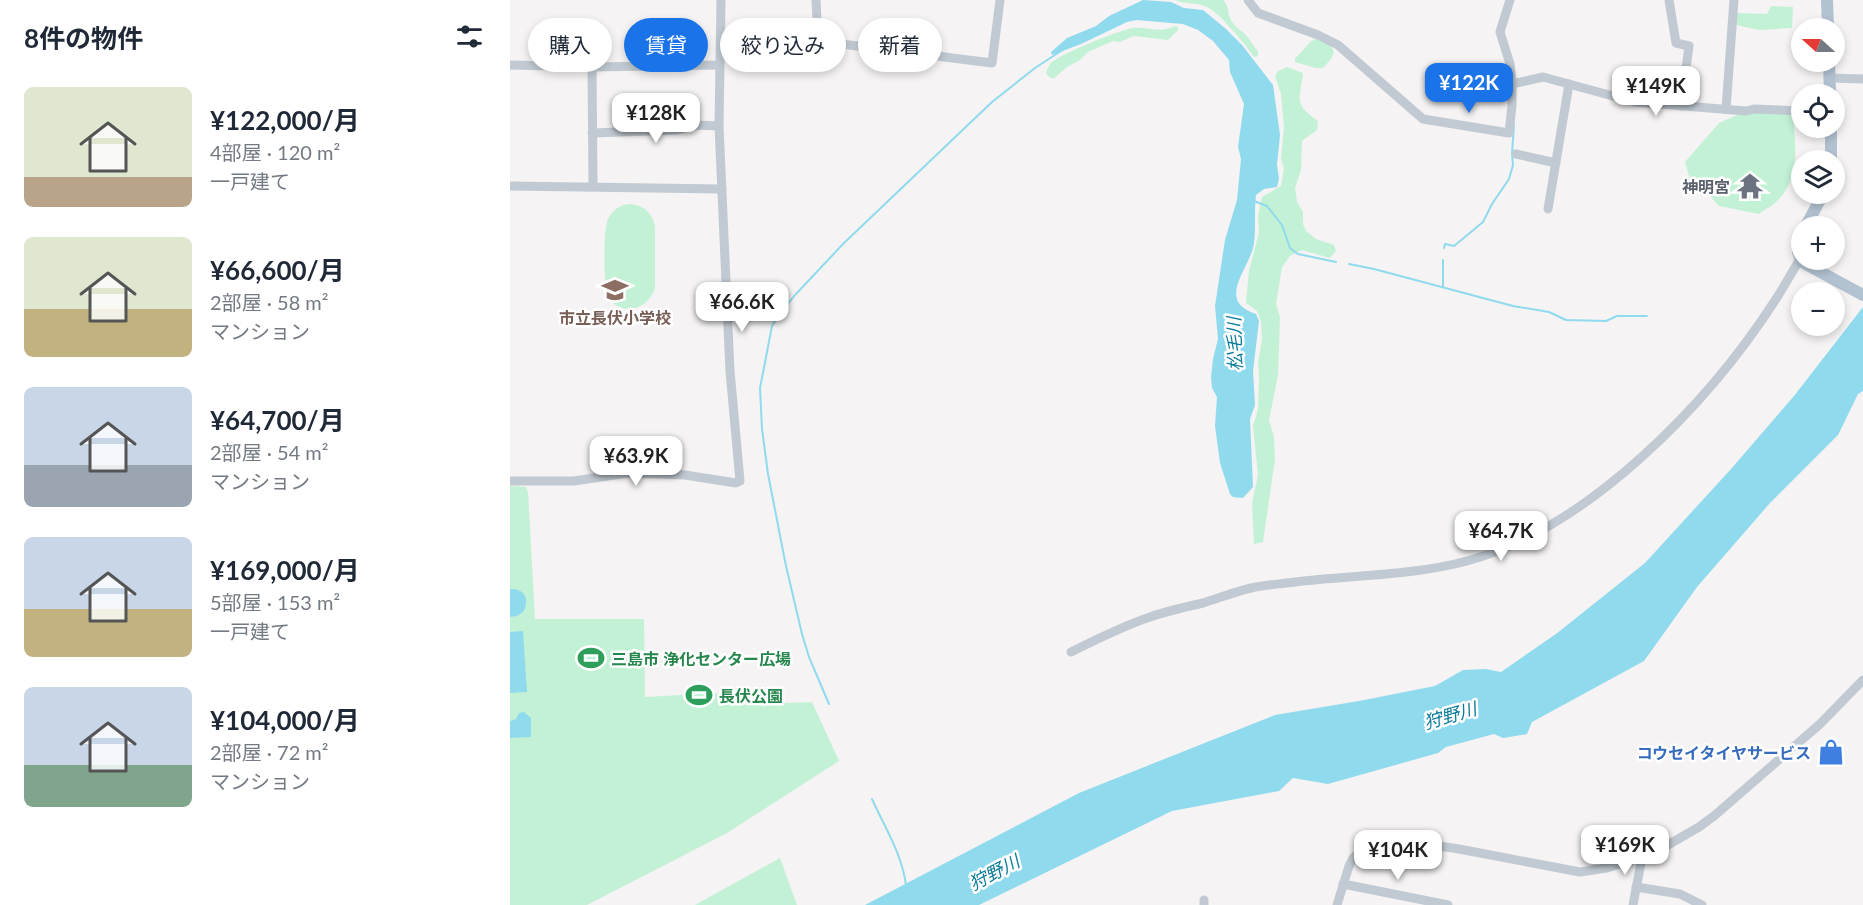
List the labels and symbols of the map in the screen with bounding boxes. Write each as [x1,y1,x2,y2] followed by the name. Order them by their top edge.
[1791,18,1845,72] north arrow
[1427,63,1511,114] pin: ¥122K
[1614,66,1698,117] pin: ¥149K
[614,93,698,144] pin: ¥128K
[1735,171,1765,201] temple icon: 神明宮
[1682,177,1730,196] place label: 神明宮
[600,275,630,305] school or university icon: 市立長伏小学校
[693,282,791,333] pin: ¥66.6K
[559,308,671,327] place label: 市立長伏小学校
[1222,315,1246,371] water label: 松毛川
[587,436,685,487] pin: ¥63.9K
[1452,511,1550,562] pin: ¥64.7K
[576,643,606,673] sports icon: 三島市 浄化センター広場
[611,649,791,668] place label: 三島市 浄化センター広場
[684,680,714,710] sports icon: 長伏公園
[719,686,783,705] place label: 長伏公園
[1421,696,1481,733] water label: 狩野川
[1816,737,1846,767] shop icon: コウセイタイヤサービス
[1637,743,1811,762] place label: コウセイタイヤサービス
[1583,825,1667,876] pin: ¥169K
[1356,830,1440,881] pin: ¥104K
[965,849,1025,894] water label: 狩野川

